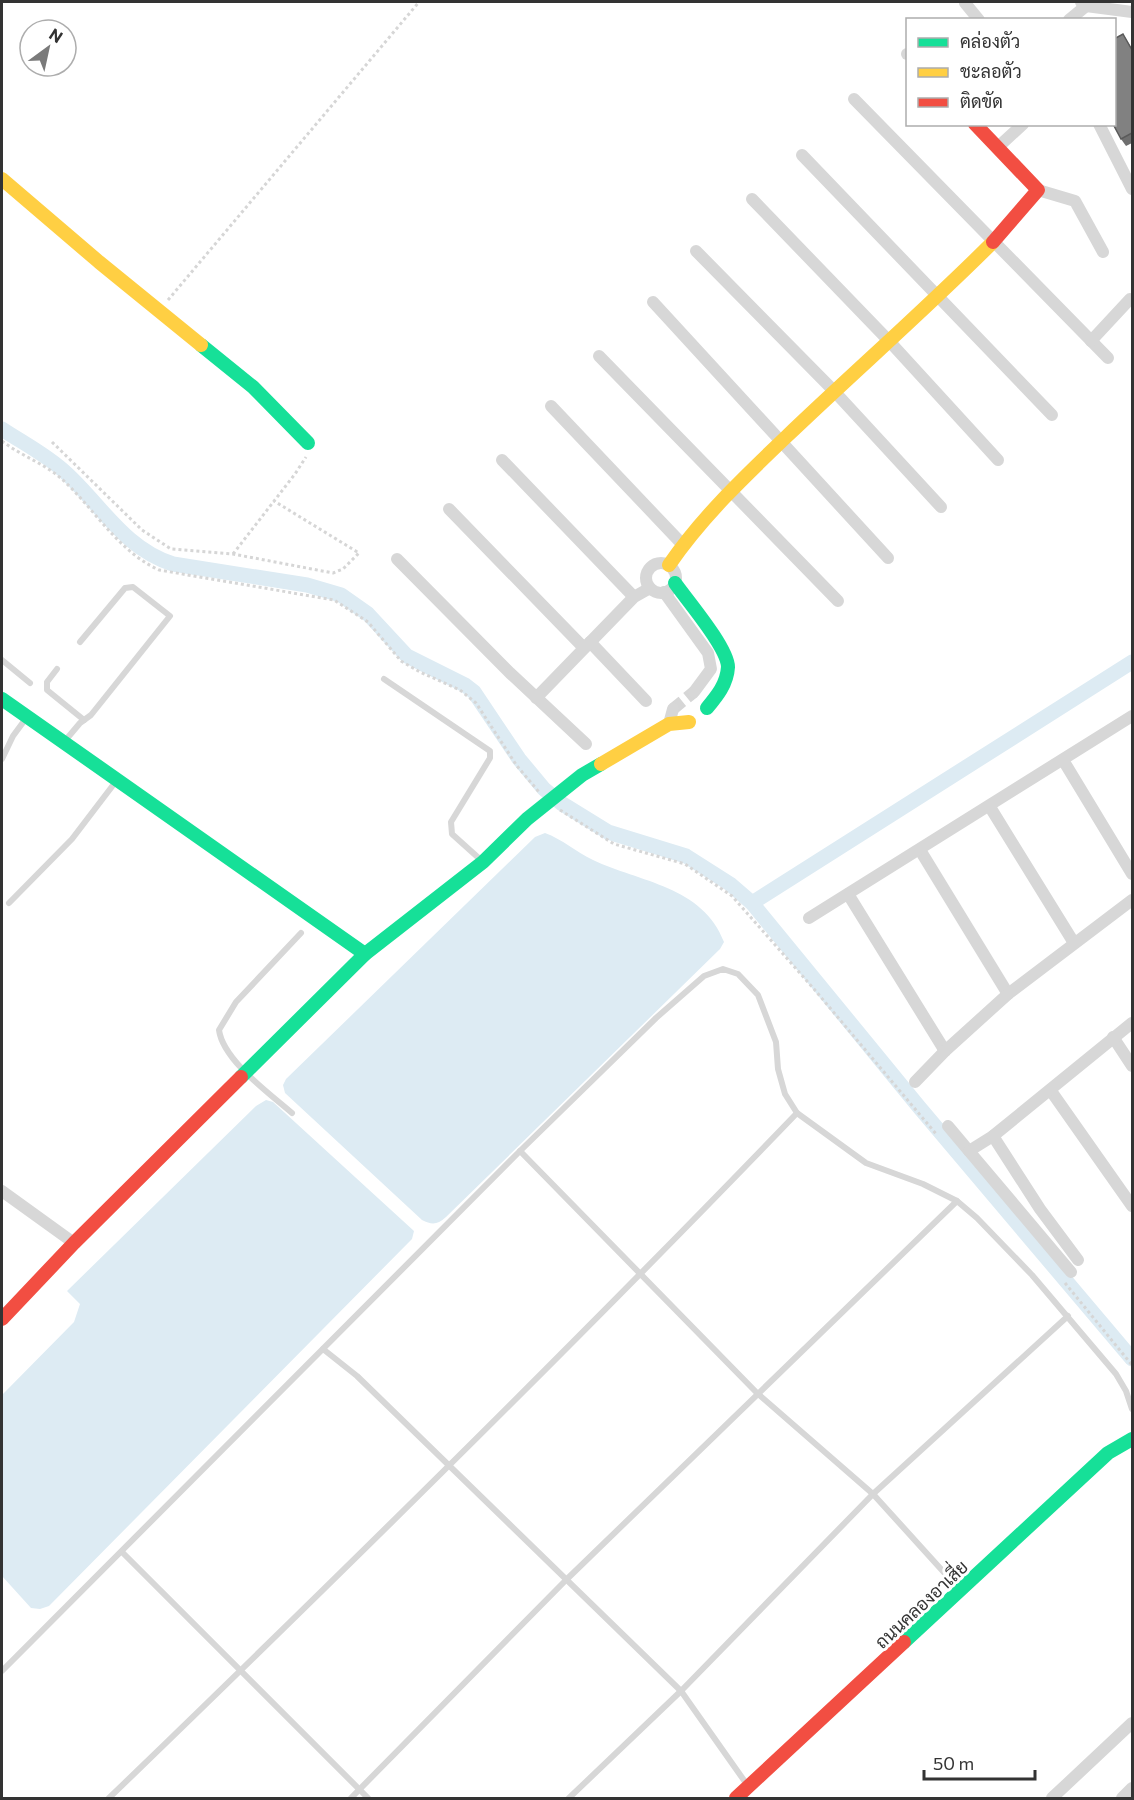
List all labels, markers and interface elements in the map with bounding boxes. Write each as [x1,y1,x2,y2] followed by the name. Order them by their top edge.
[18,18,78,78] north arrow
[906,18,1116,126] legend
[46,24,67,46] text: N
[960,30,1020,52] text: คล่องตัว
[960,60,1022,82] text: ชะลอตัว
[960,90,1003,112] text: ติดขัด
[867,1552,972,1653] street label: ถนนคลองอาเสี่ย
[924,1743,1035,1781] scale bar
[933,1752,974,1774] text: 50 m

